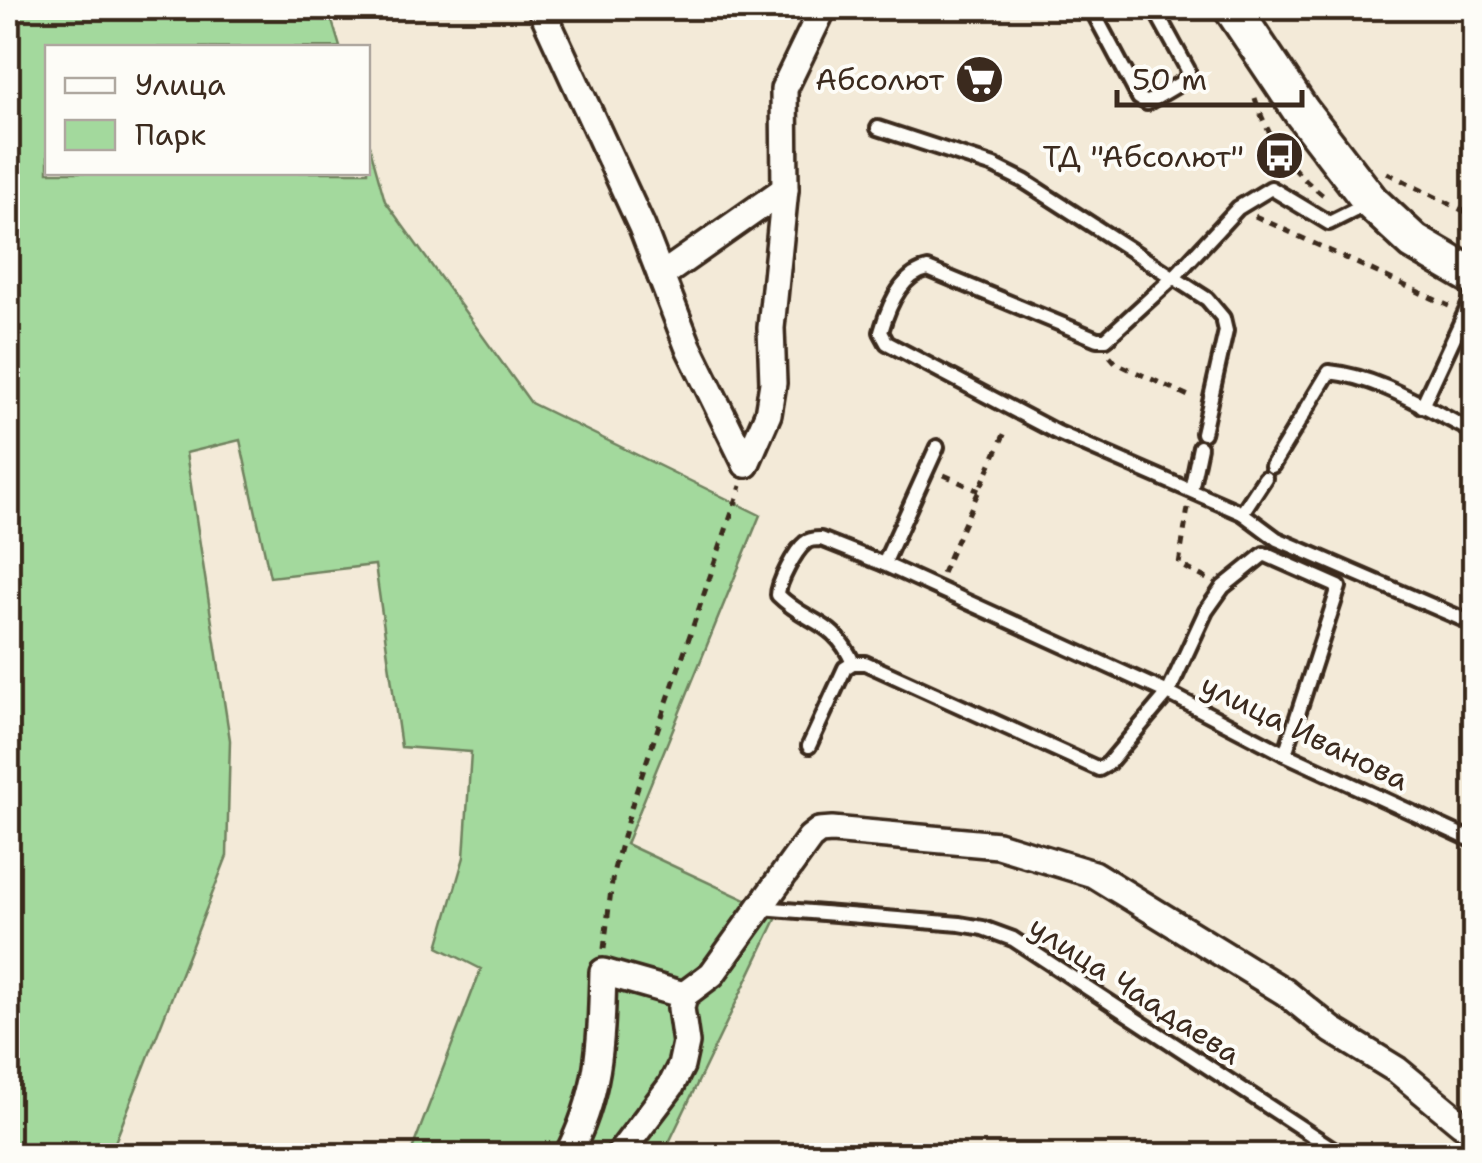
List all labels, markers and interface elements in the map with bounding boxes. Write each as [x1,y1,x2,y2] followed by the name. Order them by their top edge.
[45,45,370,175] legend
[1117,45,1302,107] scale bar
[953,53,1005,105] supermarket icon: Абсолют
[815,59,945,100] place label: Абсолют
[1132,59,1207,100] text: 50 m
[135,64,226,105] text: Улица
[135,114,206,155] text: Парк
[1253,130,1305,182] bus stop icon: ТД "Абсолют"
[1043,136,1244,177] place label: ТД "Абсолют"
[1194,664,1416,800] street label: улица Иванова
[1021,906,1249,1074] street label: улица Чаадаева

